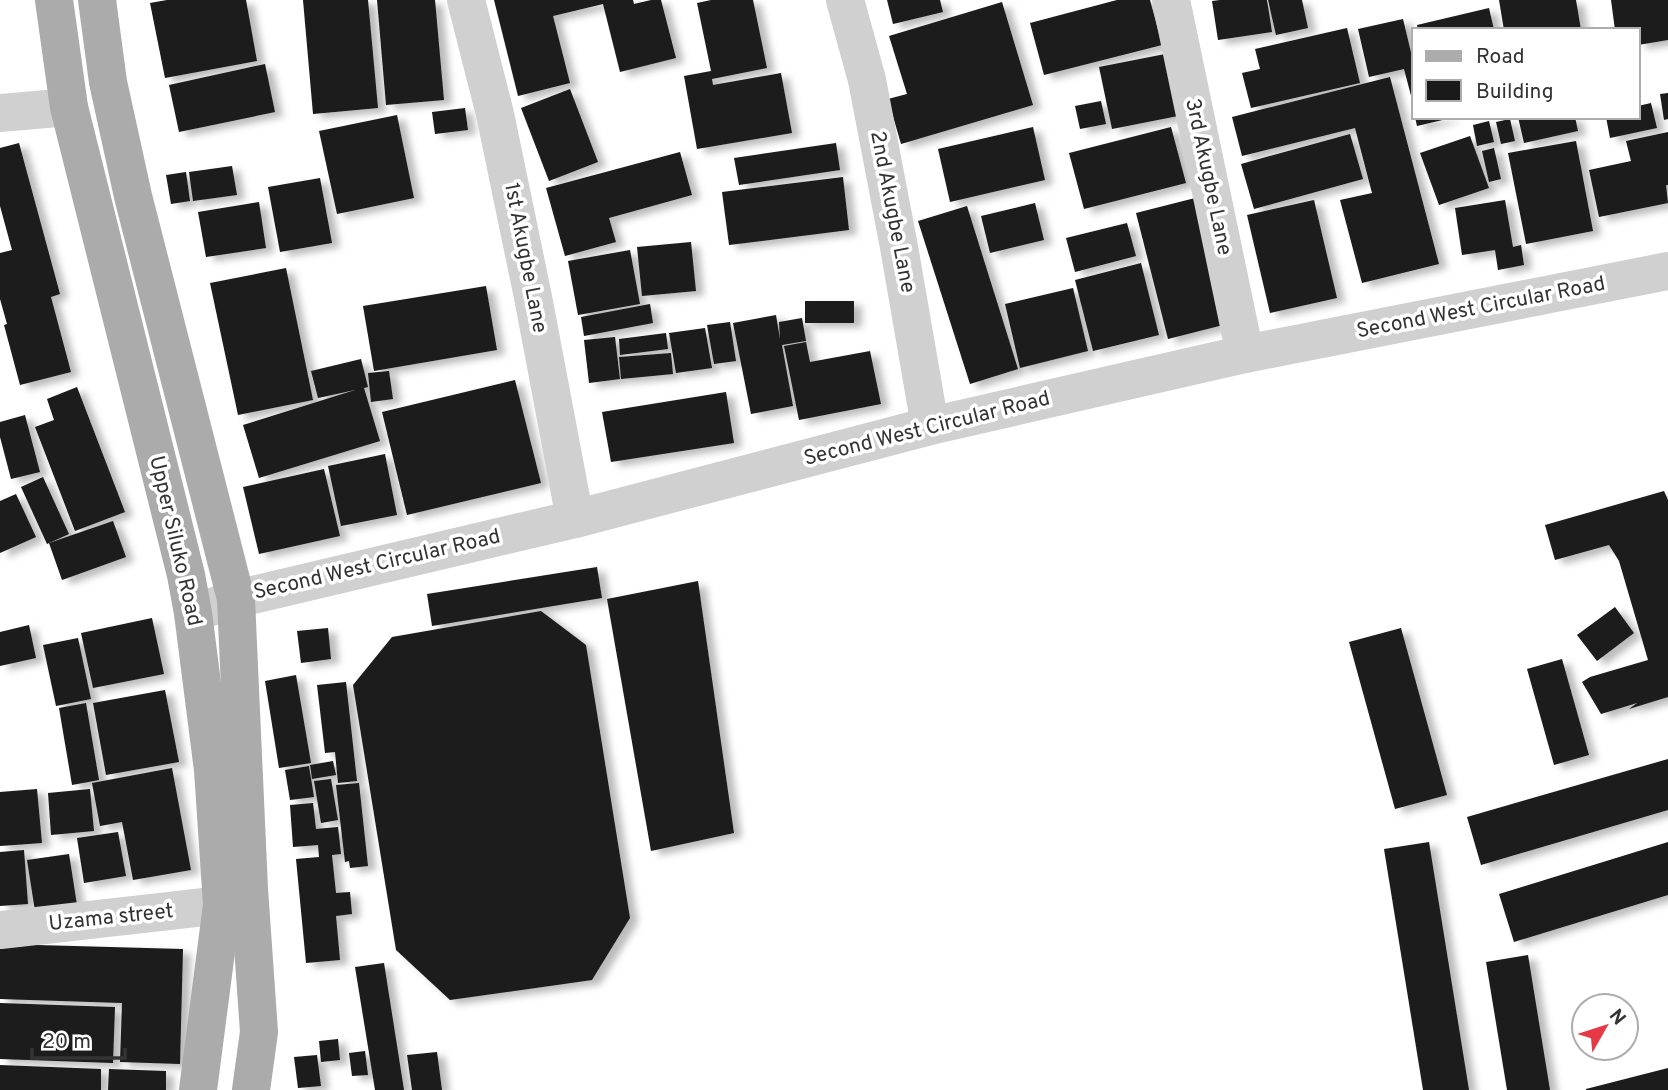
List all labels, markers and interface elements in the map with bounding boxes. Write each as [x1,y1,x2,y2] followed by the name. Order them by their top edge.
[1412,28,1640,119] legend
[1476,44,1525,71] text: Road
[1476,79,1554,106] text: Building
[1178,96,1238,258] street label: 3rd Akugbe Lane
[863,129,921,295] street label: 2nd Akugbe Lane
[497,181,553,335] street label: 1st Akugbe Lane
[1354,271,1608,345] street label: Second West Circular Road
[801,385,1053,473] street label: Second West Circular Road
[142,453,208,629] street label: Upper Siluko Road
[251,523,503,607] street label: Second West Circular Road
[47,898,175,938] street label: Uzama street
[1570,992,1640,1062] north arrow
[1603,1005,1630,1030] text: N
[32,1016,124,1060] scale bar
[42,1029,91,1056] text: 20 m

